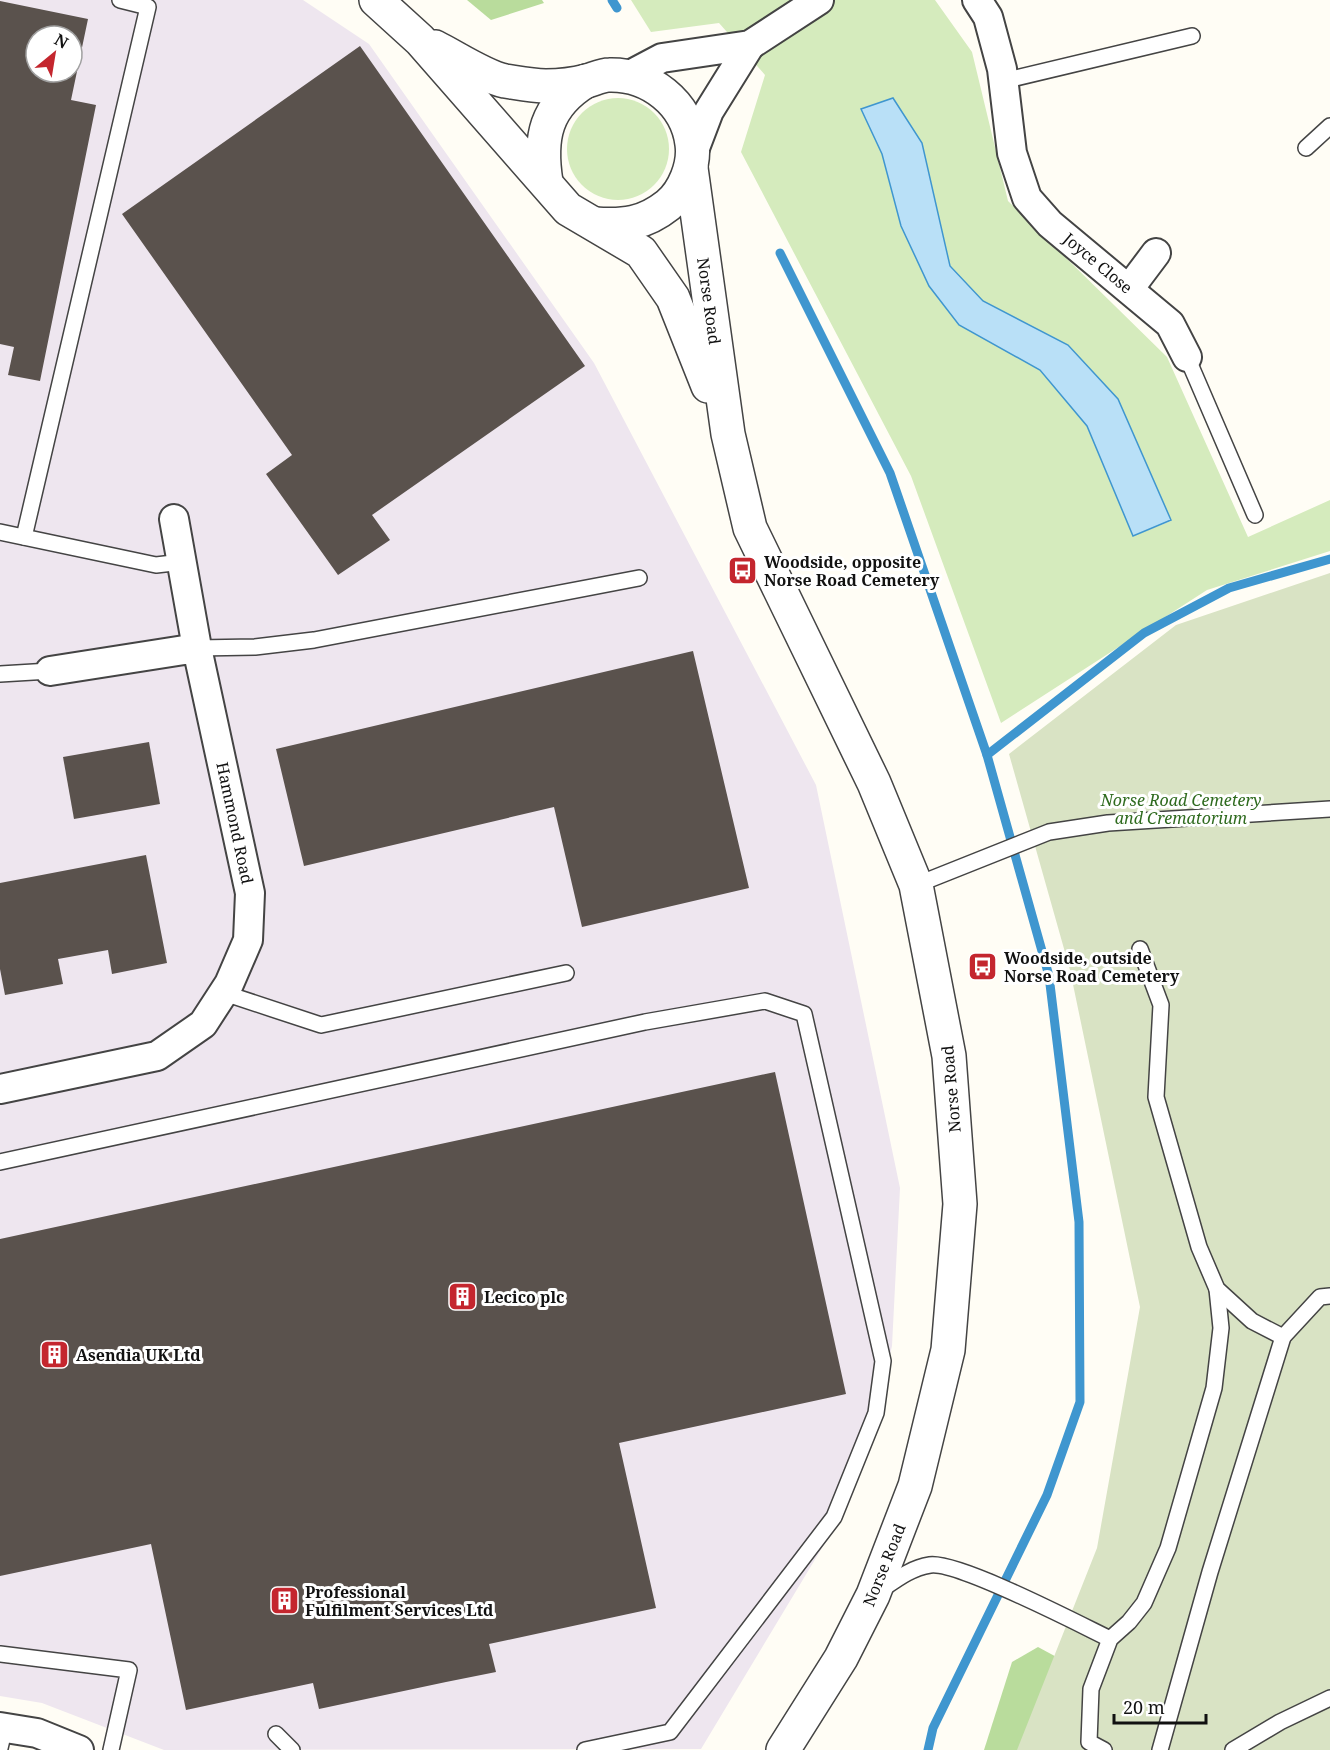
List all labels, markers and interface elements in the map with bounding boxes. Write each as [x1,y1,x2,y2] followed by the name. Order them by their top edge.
[24,24,84,84] north arrow
[51,28,73,54] text: N
[1058,227,1137,298] street label: Joyce Close
[692,256,726,346] street label: Norse Road
[764,551,940,591] place label: Woodside, opposite Norse Road Cemetery
[727,555,759,587] bus stop icon: Woodside, opposite Norse Road Cemetery
[211,760,259,886] street label: Hammond Road
[1100,789,1261,829] park label: Norse Road Cemetery and Crematorium
[1004,947,1180,987] place label: Woodside, outside Norse Road Cemetery
[967,951,999,983] bus stop icon: Woodside, outside Norse Road Cemetery
[936,1044,966,1134] street label: Norse Road
[447,1281,479,1313] building icon: Lecico plc
[484,1286,564,1308] place label: Lecico plc
[39,1339,71,1371] building icon: Asendia UK Ltd
[76,1344,201,1366] place label: Asendia UK Ltd
[857,1520,911,1610] street label: Norse Road
[305,1581,494,1621] place label: Professional Fulfilment Services Ltd
[268,1585,300,1617] building icon: Professional Fulfilment Services Ltd
[1114,1687,1206,1725] scale bar
[1123,1695,1165,1719] text: 20 m

